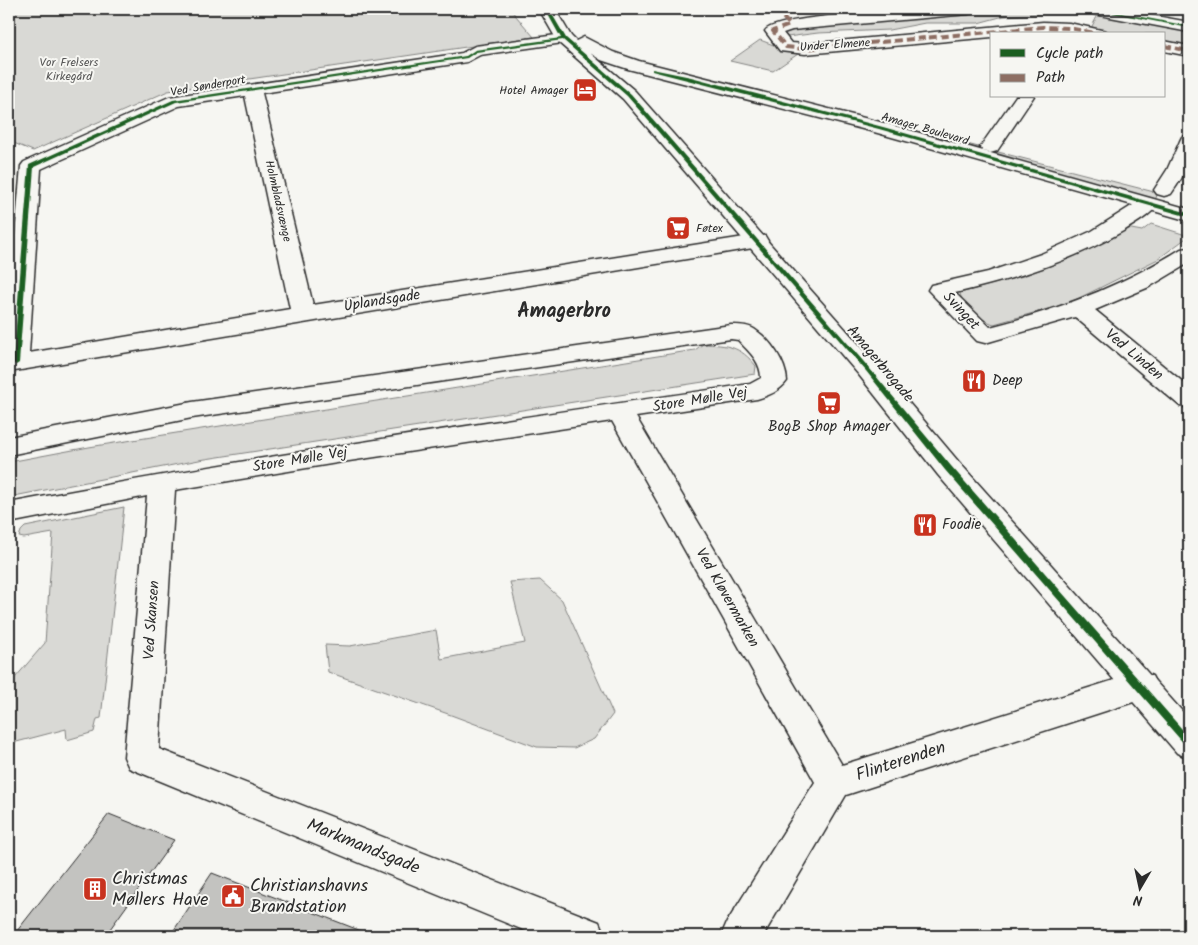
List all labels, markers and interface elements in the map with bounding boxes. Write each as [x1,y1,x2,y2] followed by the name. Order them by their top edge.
[990,32,1166,98] legend
[799,33,871,57] street label: Under Elmene
[1036,42,1103,66] text: Cycle path
[40,53,98,86] park label: Vor Frelsers Kirkegård
[1036,66,1065,90] text: Path
[169,70,247,102] street label: Ved Sønderport
[572,77,598,103] hotel icon: Hotel Amager
[499,81,569,100] place label: Hotel Amager
[879,107,972,151] street label: Amager Boulevard
[259,158,297,244] street label: Holmbladsvænge
[665,215,691,241] supermarket icon: Føtex
[696,219,724,238] place label: Føtex
[342,283,422,319] street label: Uplandsgade
[937,286,985,336] street label: Svinget
[517,296,611,328] district label: Amagerbro
[840,320,920,408] street label: Amagerbrogade
[1099,323,1169,387] street label: Ved Linden
[961,368,987,394] restaurant icon: Deep
[992,369,1022,393] place label: Deep
[651,380,750,419] street label: Store Mølle Vej
[816,390,842,416] supermarket icon: BogB Shop Amager
[768,415,891,439] place label: BogB Shop Amager
[251,440,350,479] street label: Store Mølle Vej
[912,512,938,538] restaurant icon: Foodie
[942,513,981,537] place label: Foodie
[689,544,765,652] street label: Ved Kløvermarken
[137,580,167,660] street label: Ved Skansen
[852,734,950,790] street label: Flinterenden
[302,811,424,883] street label: Markmandsgade
[1116,862,1166,912] north arrow
[112,865,208,915] place label: Christmas Møllers Have
[250,872,369,922] place label: Christianshavns Brandstation
[82,876,108,902] building icon: Christmas Møllers Have
[220,883,246,909] public building icon: Christianshavns Brandstation
[1132,888,1144,911] text: N

